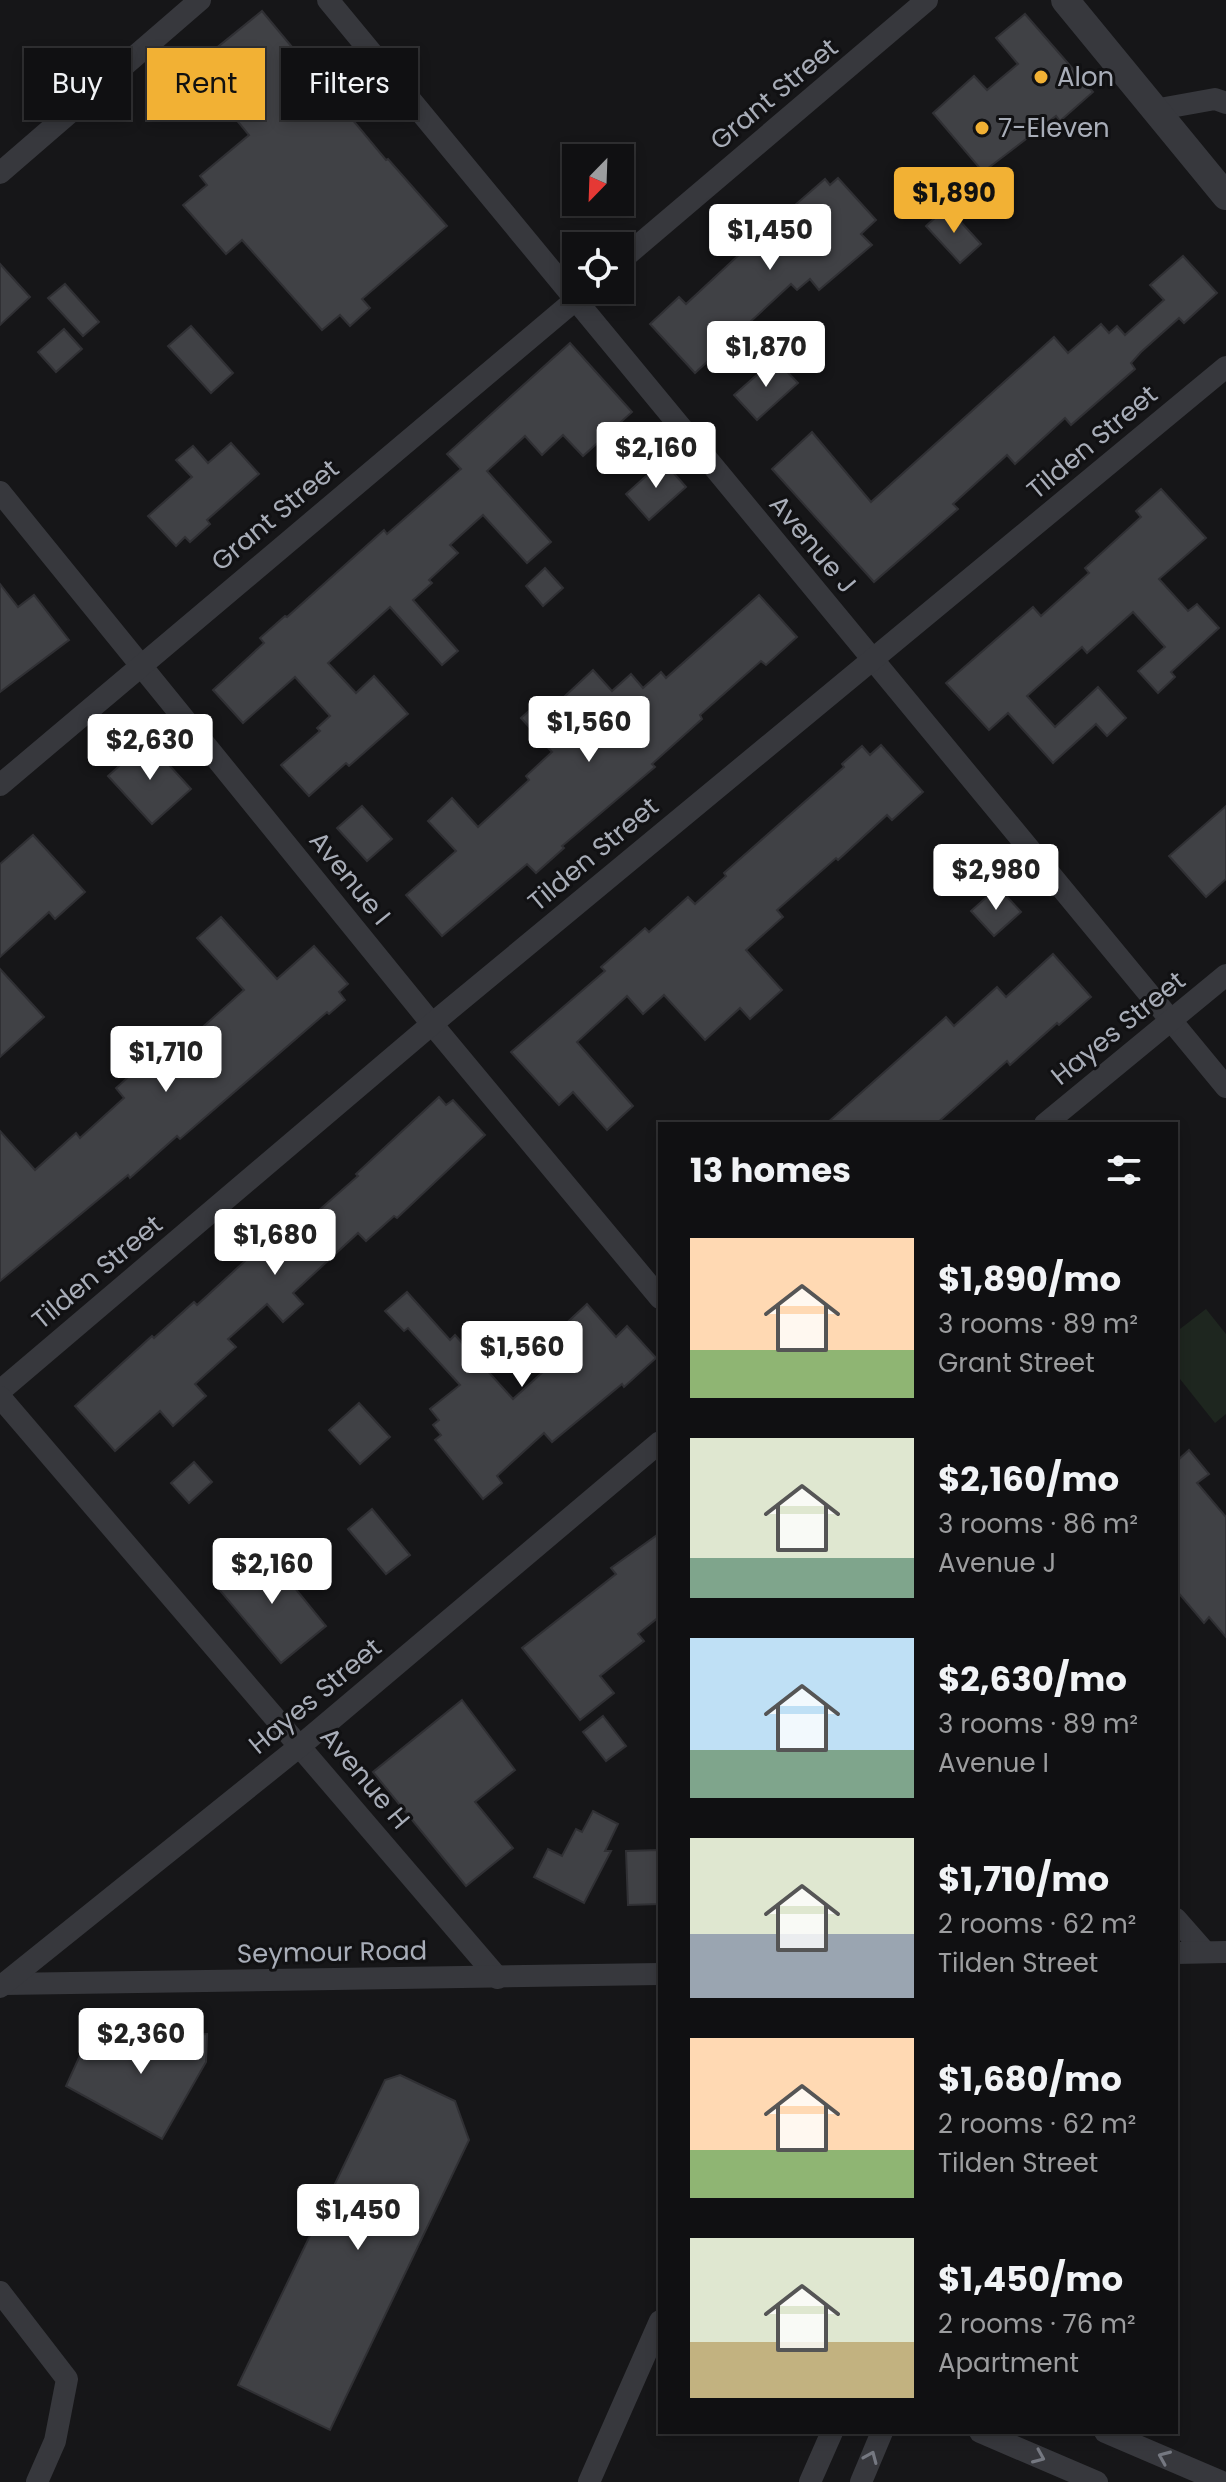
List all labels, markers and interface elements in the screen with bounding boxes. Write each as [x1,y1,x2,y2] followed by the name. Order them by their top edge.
[702,30,846,158] street label: Grant Street
[24,48,131,120] chip: Buy
[147,48,265,120] chip: Rent
[281,48,418,120] chip: Filters
[1057,59,1114,95] place label: Alon
[1032,68,1050,86] marker: Alon
[998,110,1110,146] place label: 7-Eleven
[973,119,991,137] marker: 7-Eleven
[562,144,634,216] north arrow
[562,144,634,304] map controls
[889,167,1019,235] pin: $1,890
[912,175,996,211] text: $1,890
[705,204,835,272] pin: $1,450
[727,212,813,248] text: $1,450
[562,232,634,304] button: locate
[701,321,831,389] pin: $1,870
[725,329,807,365] text: $1,870
[1019,377,1165,507] street label: Tilden Street
[591,422,721,490] pin: $2,160
[615,430,697,466] text: $2,160
[203,451,347,579] street label: Grant Street
[761,487,865,601] street label: Avenue J
[524,696,654,764] pin: $1,560
[547,704,631,740] text: $1,560
[85,714,215,782] pin: $2,630
[106,722,194,758] text: $2,630
[520,789,666,919] street label: Tilden Street
[301,824,399,932] street label: Avenue I
[931,844,1061,912] pin: $2,980
[951,852,1041,888] text: $2,980
[1043,963,1193,1093] street label: Hayes Street
[101,1026,231,1094] pin: $1,710
[129,1034,203,1070] text: $1,710
[690,1146,851,1194] text: 13 homes
[1102,1148,1146,1192] icon: filters
[24,1207,170,1337] street label: Tilden Street
[210,1209,340,1277] pin: $1,680
[233,1217,317,1253] text: $1,680
[938,1255,1121,1303] text: $1,890/mo
[754,1270,850,1366] icon: home
[938,1306,1138,1342] text: 3 rooms · 89 m²
[457,1321,587,1389] pin: $1,560
[480,1329,564,1365] text: $1,560
[938,1345,1095,1381] text: Grant Street
[938,1455,1119,1503] text: $2,160/mo
[754,1470,850,1566] icon: home
[938,1506,1138,1542] text: 3 rooms · 86 m²
[207,1538,337,1606] pin: $2,160
[938,1545,1056,1581] text: Avenue J
[231,1546,313,1582] text: $2,160
[241,1630,389,1762] street label: Hayes Street
[938,1655,1127,1703] text: $2,630/mo
[754,1670,850,1766] icon: home
[938,1706,1138,1742] text: 3 rooms · 89 m²
[312,1719,418,1837] street label: Avenue H
[938,1745,1049,1781] text: Avenue I
[938,1855,1109,1903] text: $1,710/mo
[754,1870,850,1966] icon: home
[938,1906,1136,1942] text: 2 rooms · 62 m²
[237,1932,427,1972] street label: Seymour Road
[938,1945,1098,1981] text: Tilden Street
[76,2008,206,2076] pin: $2,360
[97,2016,185,2052] text: $2,360
[938,2055,1122,2103] text: $1,680/mo
[754,2070,850,2166] icon: home
[938,2106,1136,2142] text: 2 rooms · 62 m²
[938,2145,1098,2181] text: Tilden Street
[293,2184,423,2252] pin: $1,450
[315,2192,401,2228] text: $1,450
[938,2255,1123,2303] text: $1,450/mo
[754,2270,850,2366] icon: home
[938,2306,1136,2342] text: 2 rooms · 76 m²
[938,2345,1079,2381] text: Apartment
[1031,2447,1045,2464] one-way arrow
[1158,2450,1172,2467] one-way arrow
[862,2451,878,2465] one-way arrow

